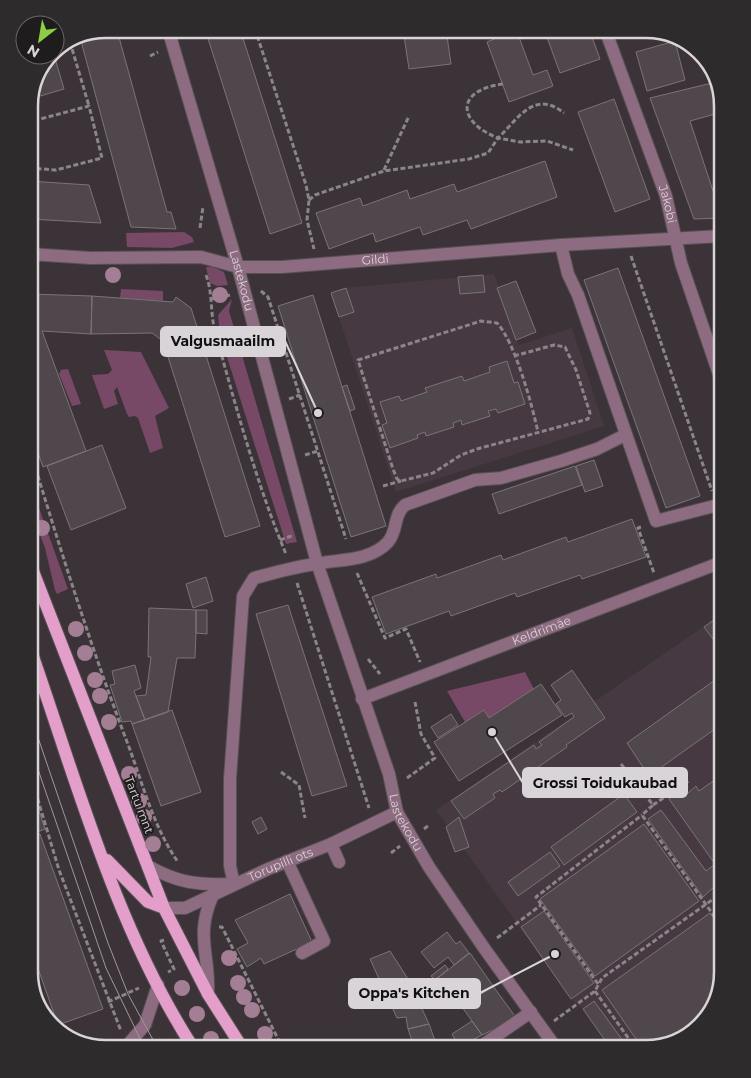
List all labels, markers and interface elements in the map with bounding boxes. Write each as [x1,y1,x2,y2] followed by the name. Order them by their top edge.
[15,15,65,65] north arrow
[24,41,43,62] text: N
[655,182,680,225] street label: Jakobi
[226,248,257,313] street label: Lastekodu
[361,251,389,268] street label: Gildi
[161,327,285,356] callout: Valgusmaailm
[170,332,275,350] text: Valgusmaailm
[510,612,573,648] street label: Keldrimäe
[523,768,687,797] callout: Grossi Toidukaubad
[122,774,157,836] street label: Tartu mnt
[533,774,677,792] text: Grossi Toidukaubad
[386,792,426,854] street label: Lastekodu
[245,844,315,884] street label: Torupilli ots
[349,979,480,1008] callout: Oppa's Kitchen
[358,984,470,1002] text: Oppa's Kitchen

